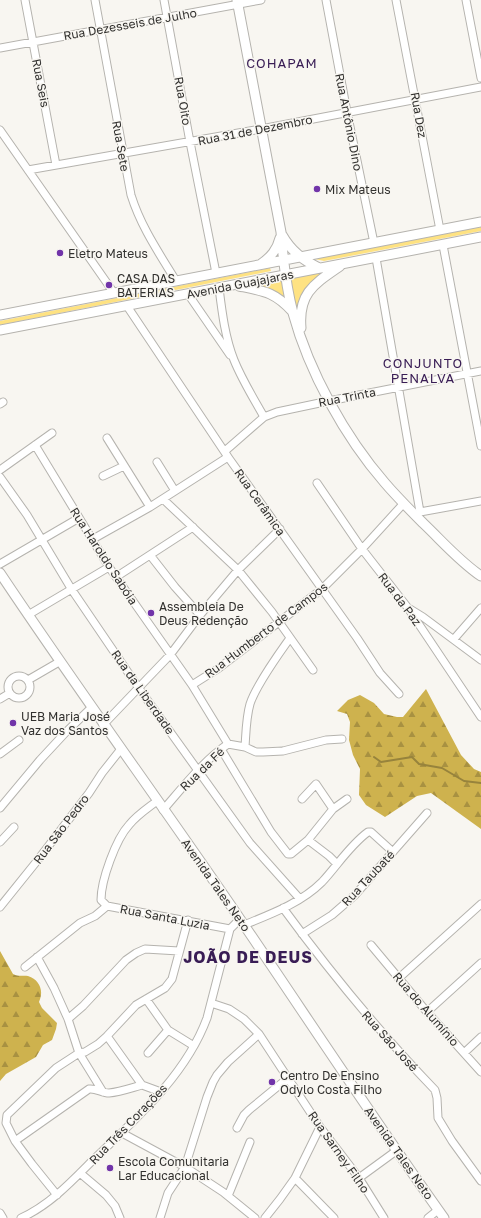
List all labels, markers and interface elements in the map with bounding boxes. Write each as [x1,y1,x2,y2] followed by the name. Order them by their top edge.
[62,5,198,43] street label: Rua Dezesseis de Julho
[246,55,318,71] district label: COHAPAM
[29,57,53,109] street label: Rua Seis
[332,72,366,172] street label: Rua Antônio Dino
[171,76,195,126] street label: Rua Oito
[408,91,430,139] street label: Rua Dez
[196,112,314,148] street label: Rua 31 de Dezembro
[109,119,133,173] street label: Rua Sete
[325,182,391,197] place label: Mix Mateus
[312,184,322,194] marker: Mix Mateus
[68,246,148,261] place label: Eletro Mateus
[55,248,65,258] marker: Eletro Mateus
[185,266,295,302] street label: Avenida Guajajaras
[117,271,176,300] place label: CASA DAS BATERIAS
[104,280,114,290] marker: CASA DAS BATERIAS
[383,355,463,386] district label: CONJUNTO PENALVA
[317,384,377,410] street label: Rua Trinta
[231,466,289,538] street label: Rua Cerâmica
[67,505,141,607] street label: Rua Haroldo Sabóia
[375,569,425,629] street label: Rua da Paz
[202,579,330,681] street label: Rua Humberto de Campos
[159,599,248,628] place label: Assembleia De Deus Redenção
[146,608,156,618] marker: Assembleia De Deus Redenção
[108,647,178,737] street label: Rua da Liberdade
[21,709,110,738] place label: UEB Maria José Vaz dos Santos
[8,718,18,728] marker: UEB Maria José Vaz dos Santos
[177,744,227,794] street label: Rua da Fé
[30,791,92,867] street label: Rua São Pedro
[178,836,254,934] street label: Avenida Tales Neto
[338,847,398,909] street label: Rua Taubaté
[119,901,211,933] street label: Rua Santa Luzia
[183,947,313,967] district label: JOÃO DE DEUS
[390,969,462,1049] street label: Rua do Alumínio
[359,1007,421,1075] street label: Rua São José
[280,1068,382,1097] place label: Centro De Ensino Odylo Costa Filho
[267,1077,277,1087] marker: Centro De Ensino Odylo Costa Filho
[86,1081,170,1167] street label: Rua Três Corações
[361,1104,437,1202] street label: Avenida Tales Neto
[305,1108,373,1196] street label: Rua Sarney Filho
[118,1154,229,1183] place label: Escola Comunitaria Lar Educacional
[105,1163,115,1173] marker: Escola Comunitaria Lar Educacional

